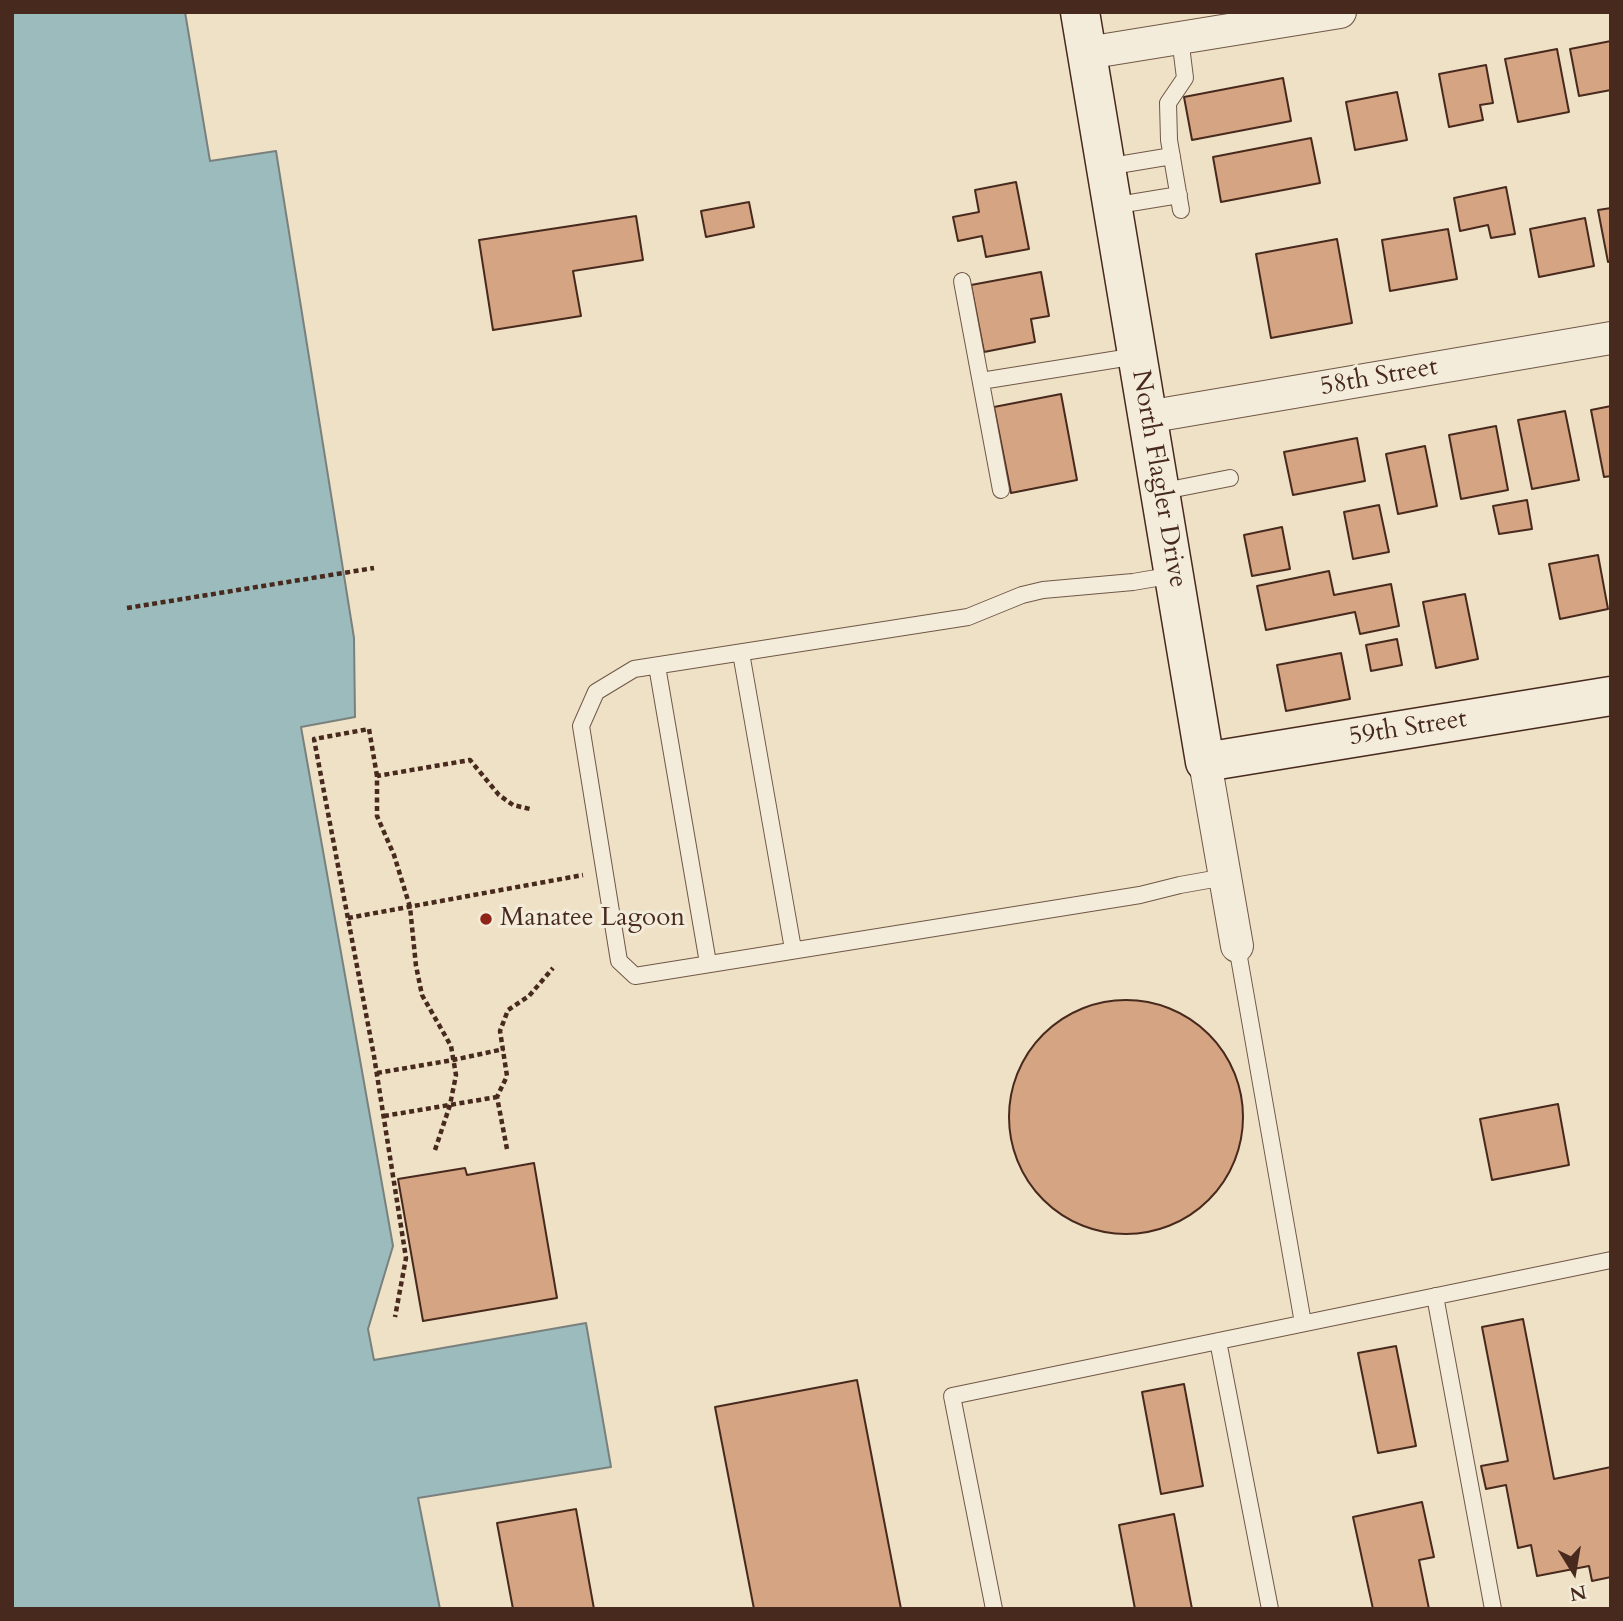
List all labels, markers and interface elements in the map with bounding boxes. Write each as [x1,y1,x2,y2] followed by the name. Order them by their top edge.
[1318,352,1440,404] street label: 58th Street
[1124,368,1192,590] street label: North Flagler Drive
[1347,704,1469,754] street label: 59th Street
[500,903,685,935] place label: Manatee Lagoon
[478,911,494,927] marker: Manatee Lagoon
[1539,1537,1609,1607] north arrow
[1567,1578,1589,1607] text: N

